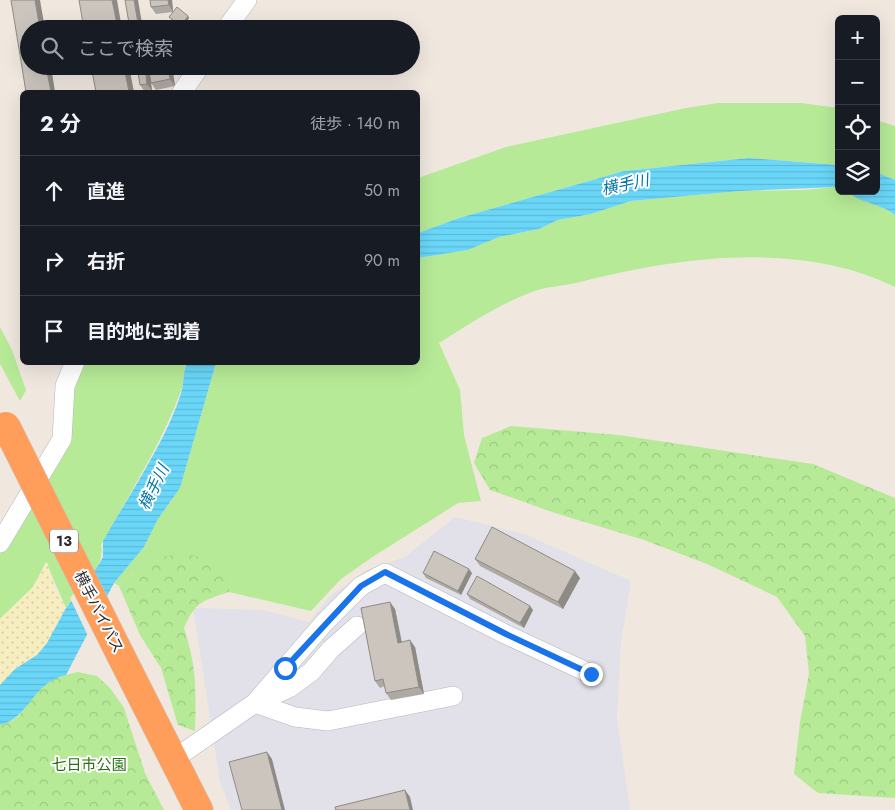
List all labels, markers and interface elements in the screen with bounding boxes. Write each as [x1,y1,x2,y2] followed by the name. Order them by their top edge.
[835,15,880,195] map controls
[835,15,880,60] button: +
[20,20,420,75] search box
[38,34,66,62] icon: search
[78,35,173,62] text: ここで検索
[835,60,880,105] button: −
[835,105,880,150] button: locate
[40,109,81,139] text: 2 分
[310,112,400,135] text: 徒歩 · 140 m
[835,150,880,195] button: layers
[599,168,653,201] water label: 横手川
[40,177,68,205] icon: ahead
[87,178,125,205] text: 直進
[364,179,400,202] text: 50 m
[40,247,68,275] icon: right
[87,248,125,275] text: 右折
[364,249,400,272] text: 90 m
[40,317,68,345] icon: arrive
[87,318,201,345] text: 目的地に到着
[133,459,175,514] water label: 横手川
[50,530,78,552] road number: 13
[69,567,129,657] street label: 横手バイパス
[274,657,297,680] route start
[580,663,603,686] route end
[51,754,127,776] park label: 七日市公園

